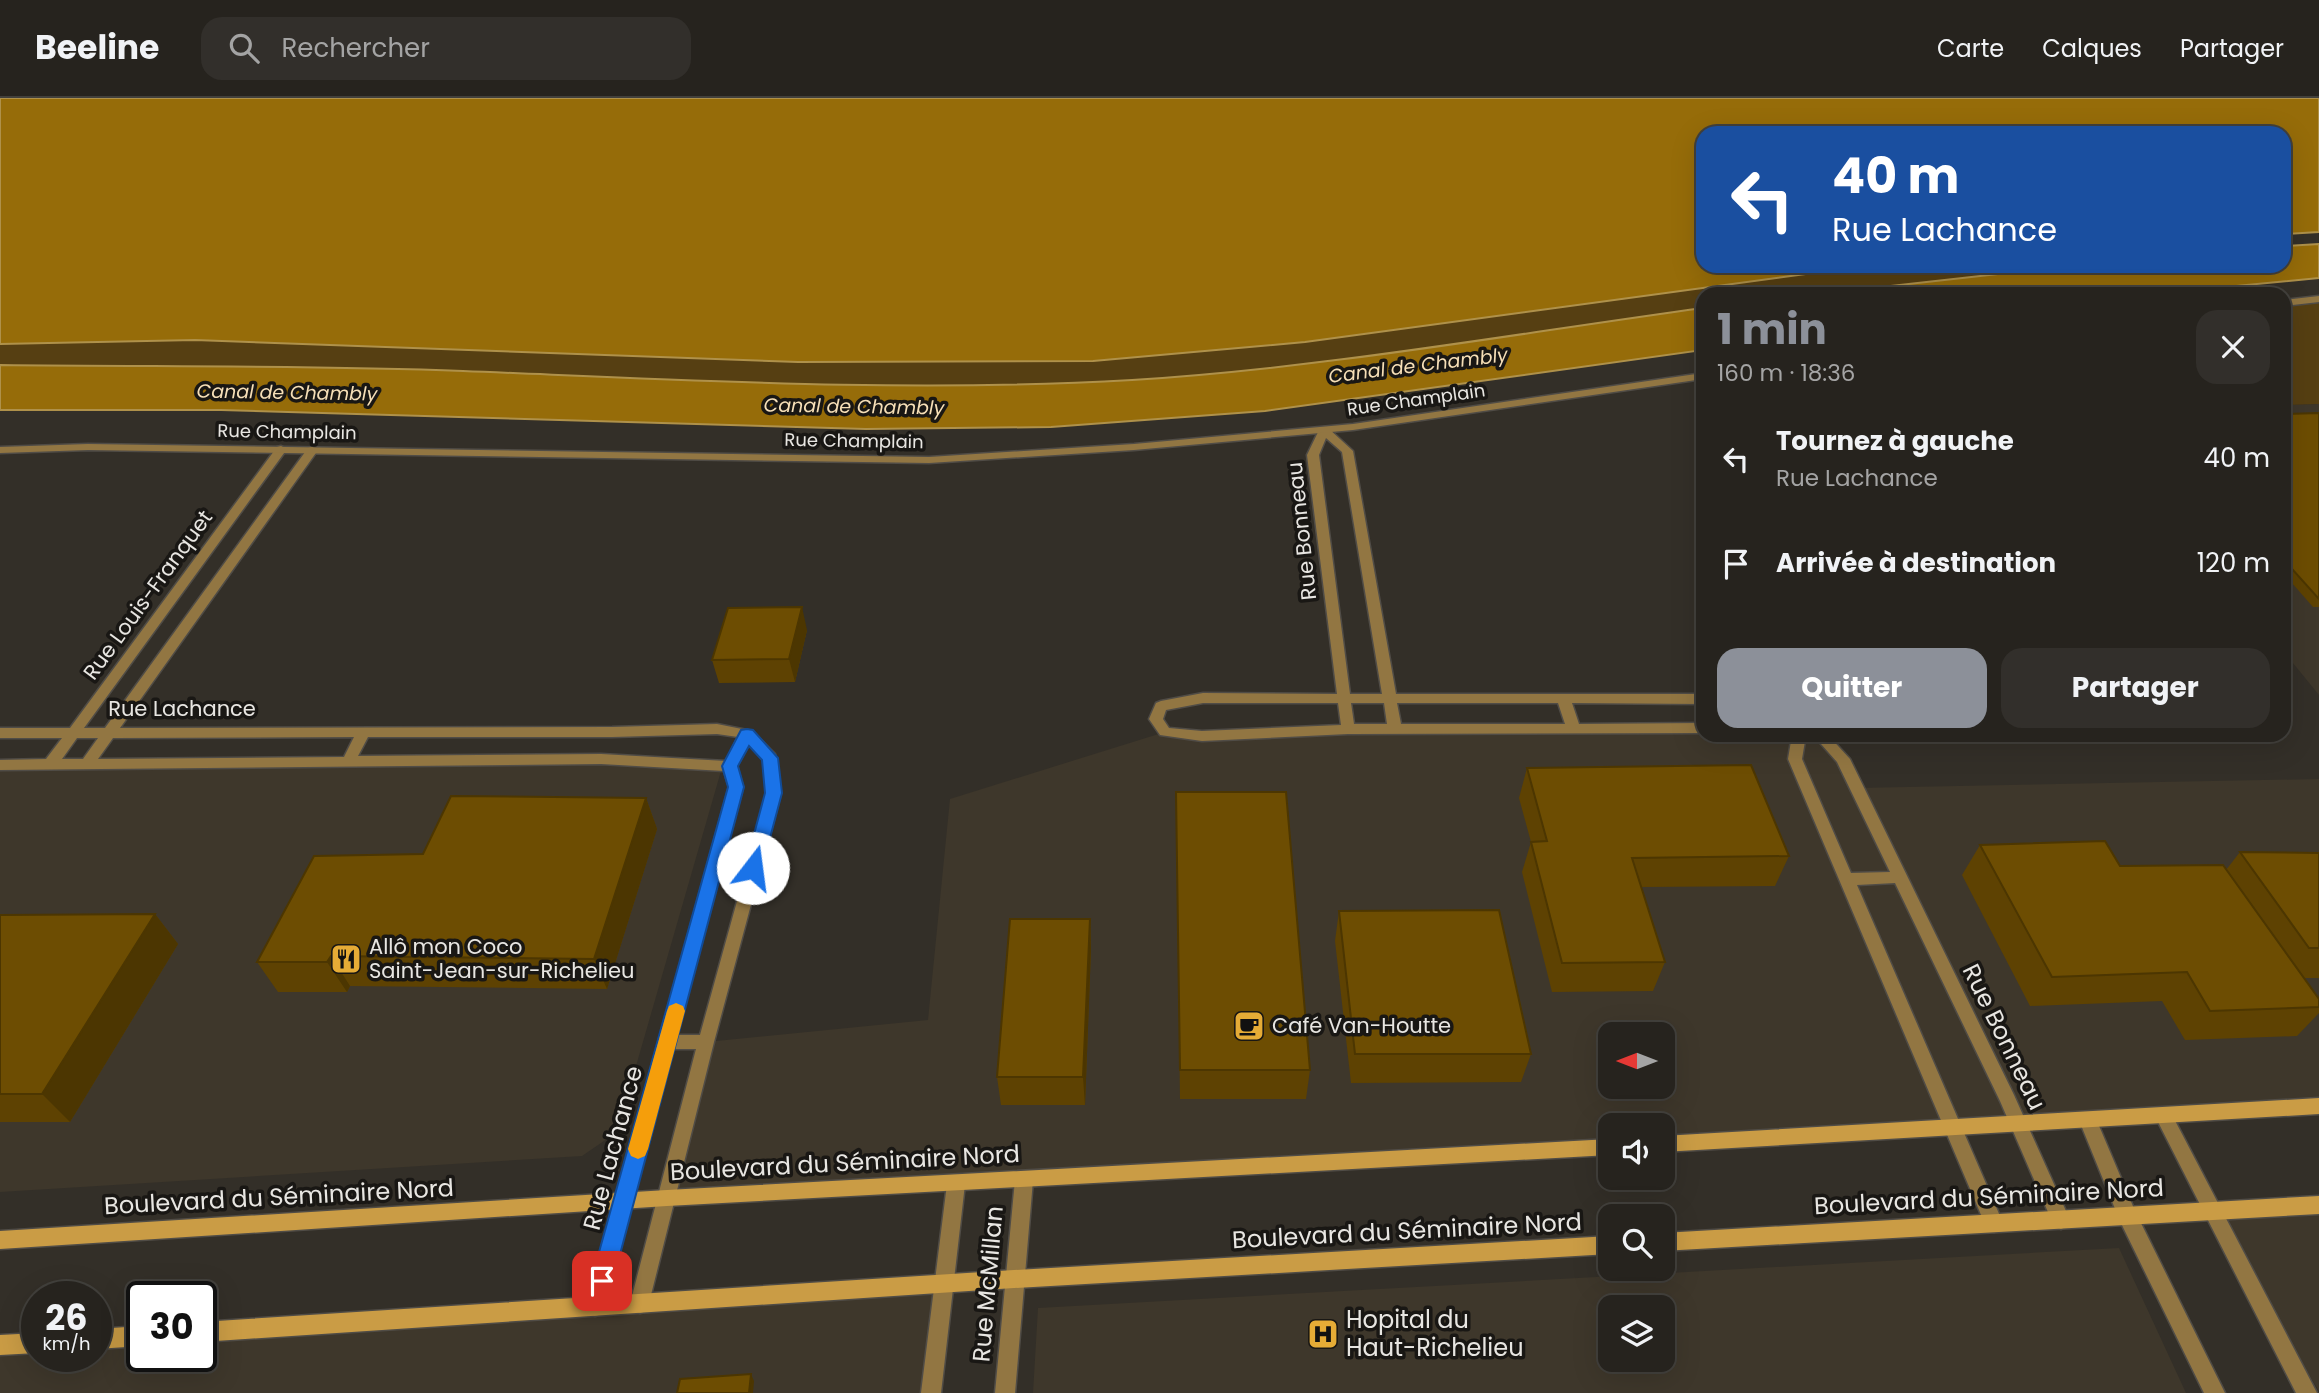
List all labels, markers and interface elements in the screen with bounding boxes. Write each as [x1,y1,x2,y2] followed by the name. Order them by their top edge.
[201,17,691,80] search box
[35,24,159,71] text: Beeline
[225,29,263,67] icon: search
[281,30,430,66] text: Rechercher
[1937,32,2004,65] text: Carte
[2042,32,2142,65] text: Calques
[2180,32,2284,65] text: Partager
[1832,142,1959,210] text: 40 m
[1717,154,1808,245] icon: left
[1832,207,2057,252] text: Rue Lachance
[1717,300,1827,359] text: 1 min
[2196,310,2270,384] button: close
[1327,341,1511,390] water label: Canal de Chambly
[1717,357,1855,389] text: 160 m · 18:36
[196,377,379,408] water label: Canal de Chambly
[1345,377,1487,422] street label: Rue Champlain
[763,391,946,422] water label: Canal de Chambly
[217,418,357,445] street label: Rue Champlain
[1776,423,2014,459] text: Tournez à gauche
[784,427,924,454] street label: Rue Champlain
[1717,440,1755,478] icon: left
[2204,440,2270,476] text: 40 m
[1280,461,1323,602] street label: Rue Bonneau
[1776,462,1938,494] text: Rue Lachance
[76,504,219,685] street label: Rue Louis-Franquet
[1717,545,1755,583] icon: arrive
[1776,545,2056,581] text: Arrivée à destination
[2197,545,2270,581] text: 120 m
[1717,648,1987,728] button: Quitter
[2001,648,2270,728] button: Partager
[108,694,256,723] street label: Rue Lachance
[716,831,790,905] position arrow
[369,932,634,985] place label: Allô mon Coco Saint-Jean-sur-Richelieu
[329,942,363,976] restaurant icon: Allô mon Coco Saint-Jean-sur-Richelieu
[1955,958,2054,1115] street label: Rue Bonneau
[1232,1009,1266,1043] cafe icon: Café Van-Houtte
[1272,1011,1451,1040] place label: Café Van-Houtte
[1598,1022,1675,1099] north arrow
[1598,1022,1675,1372] map controls
[575,1062,650,1234] street label: Rue Lachance
[1598,1113,1675,1190] button: sound
[669,1137,1021,1188] street label: Boulevard du Séminaire Nord
[103,1171,455,1222] street label: Boulevard du Séminaire Nord
[1813,1171,2165,1222] street label: Boulevard du Séminaire Nord
[1598,1204,1675,1281] button: search
[964,1205,1011,1363] street label: Rue McMillan
[1231,1205,1583,1256] street label: Boulevard du Séminaire Nord
[572,1251,632,1311] pin
[583,1262,621,1300] icon: arrive
[126,1281,217,1372] speed limit sign: 30
[45,1293,88,1342] text: 26
[1598,1295,1675,1372] button: layers
[1346,1303,1524,1364] place label: Hopital du Haut-Richelieu
[1306,1317,1340,1351] hospital icon: Hopital du Haut-Richelieu
[43,1331,90,1356] text: km/h

